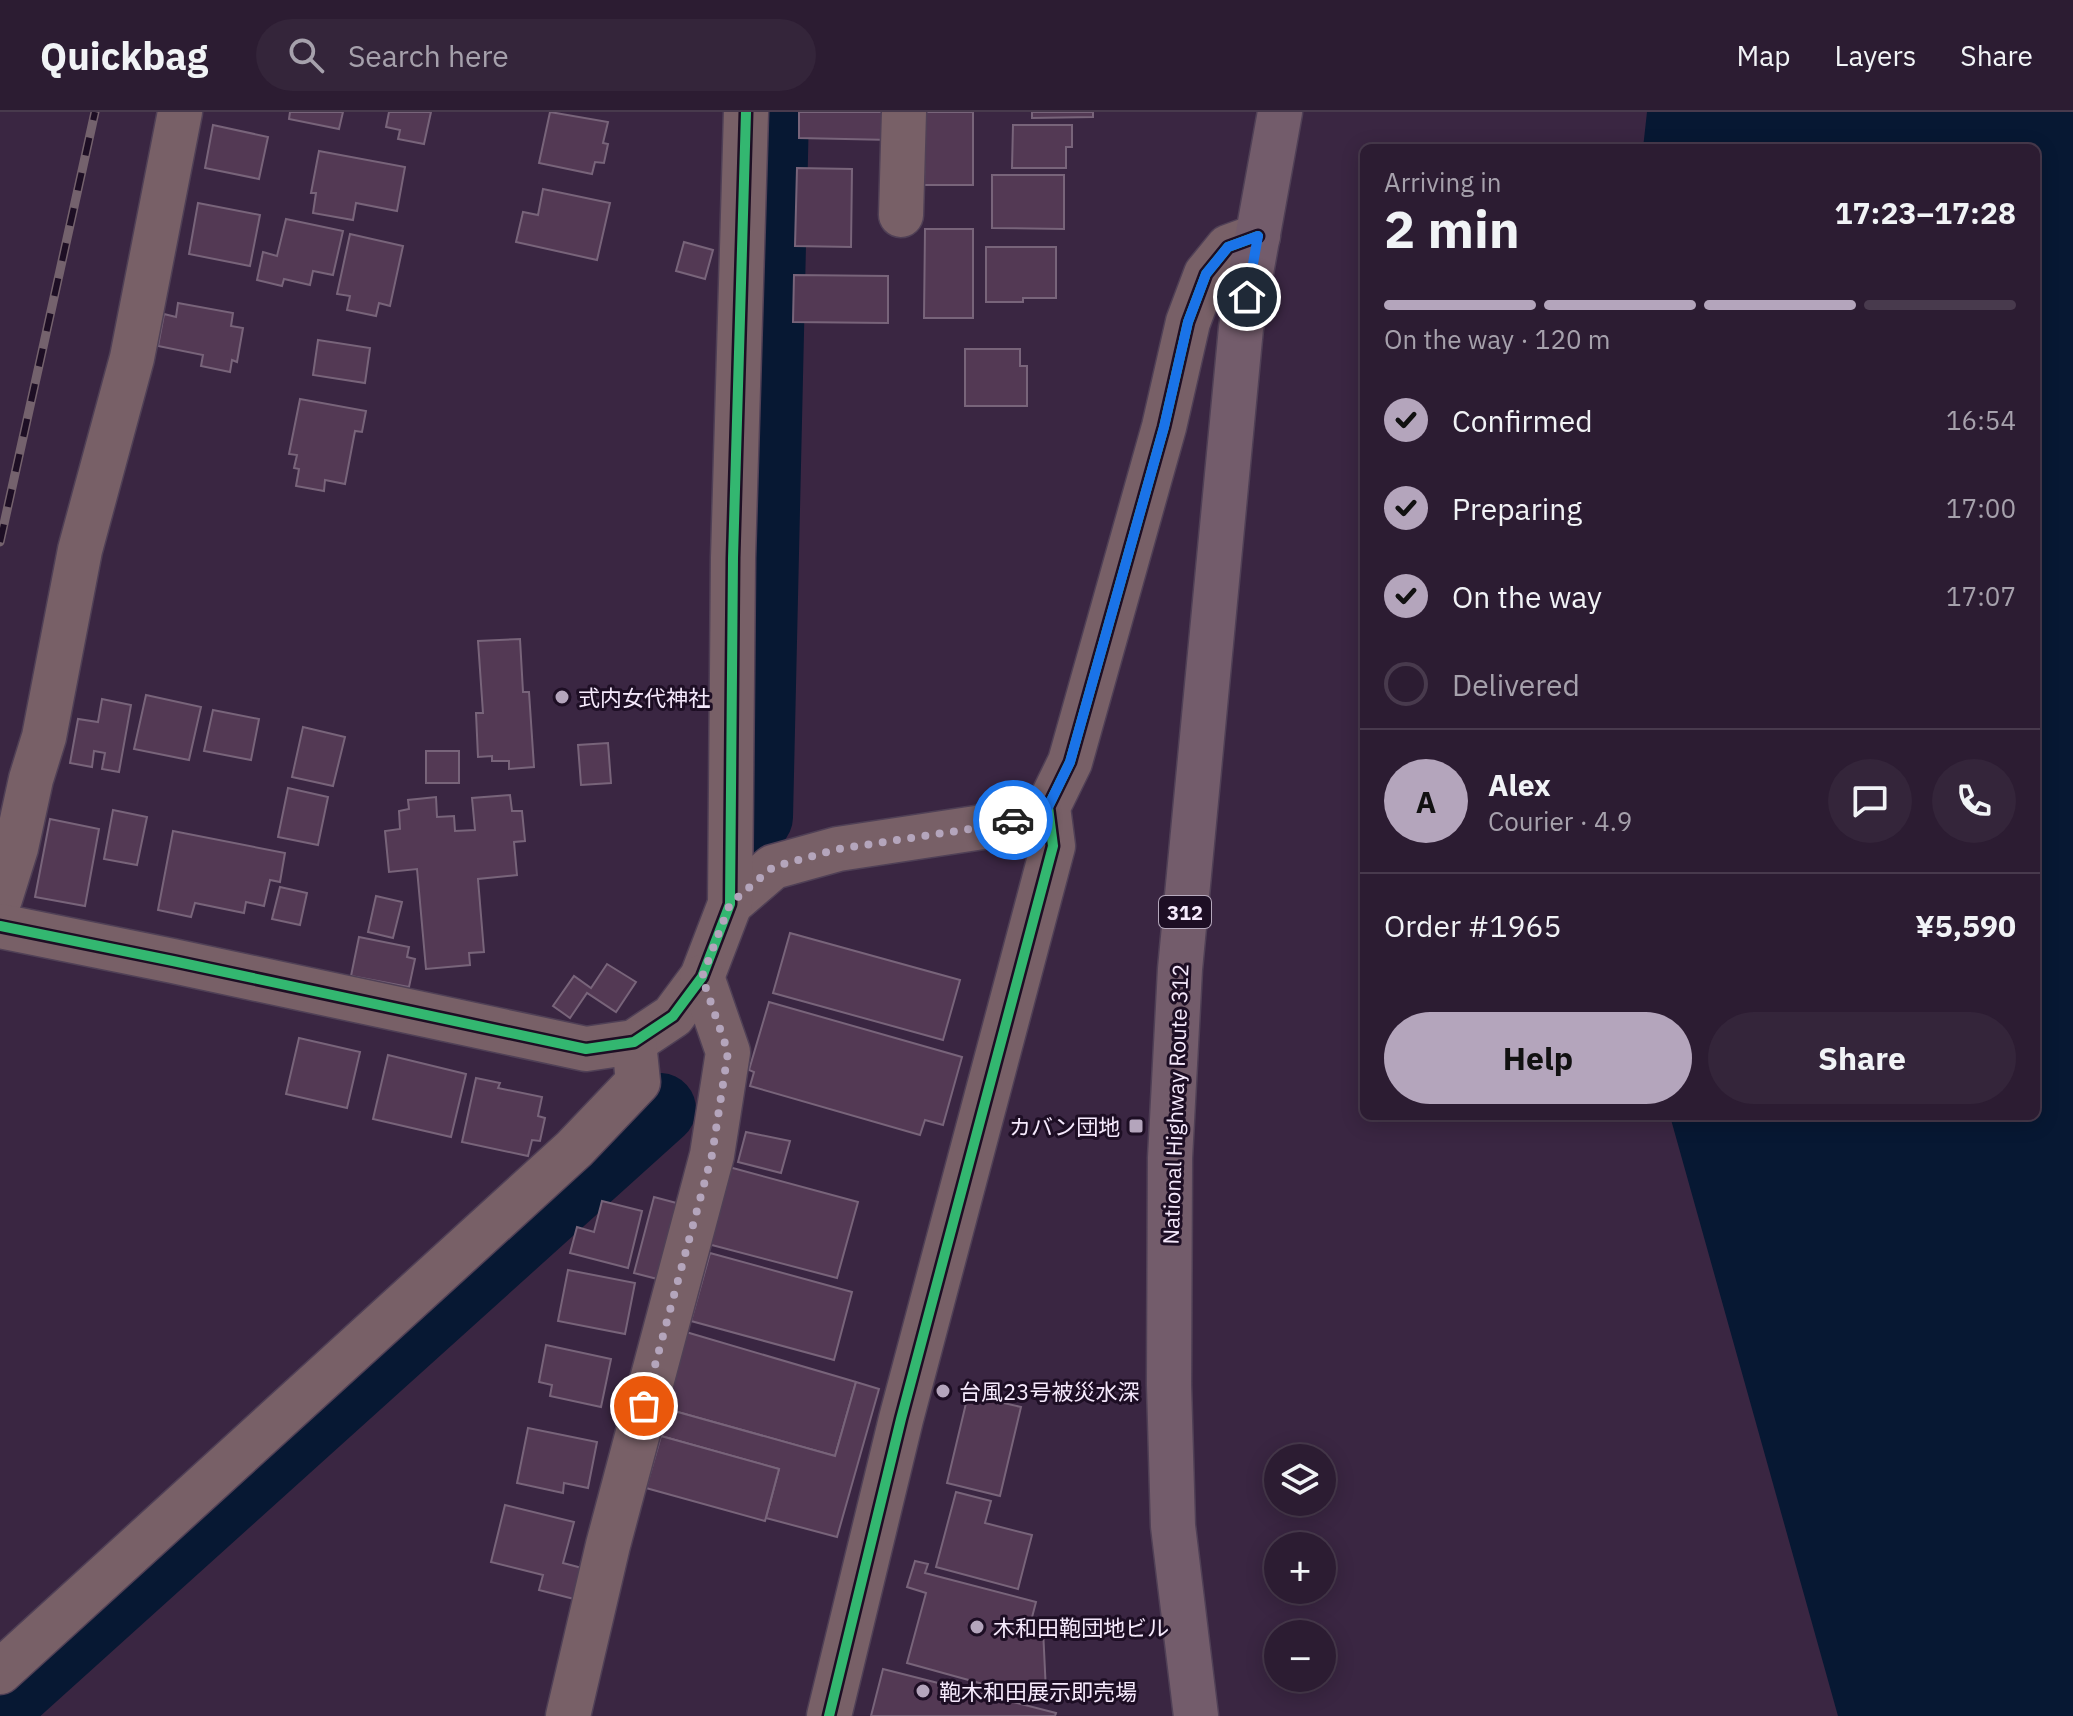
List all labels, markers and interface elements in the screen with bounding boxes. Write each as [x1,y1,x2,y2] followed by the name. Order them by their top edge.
[256,19,816,91] search box
[40,31,208,80] text: Quickbag
[284,33,328,77] icon: search
[348,36,509,75] text: Search here
[1736,37,1790,74] text: Map
[1834,37,1916,74] text: Layers
[1960,37,2033,74] text: Share
[1384,165,1501,199] text: Arriving in
[1835,193,2016,232] text: 17:23–17:28
[1384,195,1520,262] text: 2 min
[1213,263,1281,331] pin
[1225,275,1269,319] icon: home
[1384,322,1610,356] text: On the way · 120 m
[1384,398,1428,442] icon: check
[1452,401,1593,440] text: Confirmed
[1946,403,2016,437] text: 16:54
[1384,486,1428,530] icon: check
[1452,489,1582,528] text: Preparing
[1946,491,2016,525] text: 17:00
[1384,574,1428,618] icon: check
[1452,577,1602,616] text: On the way
[1946,579,2016,613] text: 17:07
[1452,665,1580,704] text: Delivered
[578,683,710,712] place label: 式内女代神社
[553,688,571,706] marker: 式内女代神社
[1828,759,1912,843] button: chat
[1932,759,2016,843] button: phone
[1488,765,1551,804] text: Alex
[973,780,1053,860] courier
[1416,782,1436,821] text: A
[991,798,1035,842] icon: car
[1488,804,1632,838] text: Courier · 4.9
[1159,896,1211,928] road number: 312
[1384,906,1561,945] text: Order #1965
[1915,906,2016,945] text: ¥5,590
[1156,963,1194,1245] street label: National Highway Route 312
[1384,1012,1692,1104] button: Help
[1708,1012,2016,1104] button: Share
[1009,1112,1120,1141] place label: カバン団地
[1127,1117,1145,1135] marker: カバン団地
[610,1372,678,1440] pin
[959,1377,1139,1406] place label: 台風23号被災水深
[934,1382,952,1400] marker: 台風23号被災水深
[622,1384,666,1428] icon: bag
[1264,1444,1336,1692] map controls
[1264,1444,1336,1516] button: layers
[1264,1532,1336,1604] button: +
[993,1613,1169,1642] place label: 木和田鞄団地ビル
[968,1618,986,1636] marker: 木和田鞄団地ビル
[1264,1620,1336,1692] button: −
[939,1677,1137,1706] place label: 鞄木和田展示即売場
[914,1682,932,1700] marker: 鞄木和田展示即売場

